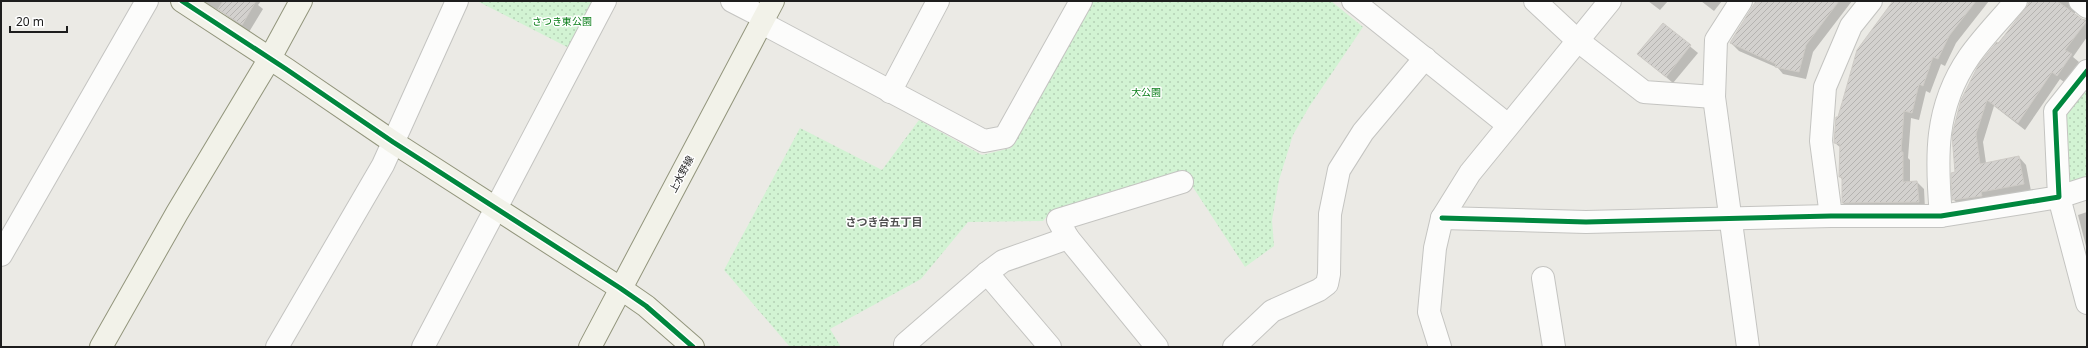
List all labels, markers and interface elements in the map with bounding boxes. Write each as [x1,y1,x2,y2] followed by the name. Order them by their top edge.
[10,8,67,34] scale bar
[16,13,44,30] text: 20 m
[532,14,592,28] park label: さつき東公園
[1131,85,1161,99] park label: 大公園
[665,153,697,195] street label: 上水野線
[846,214,923,229] district label: さつき台五丁目

